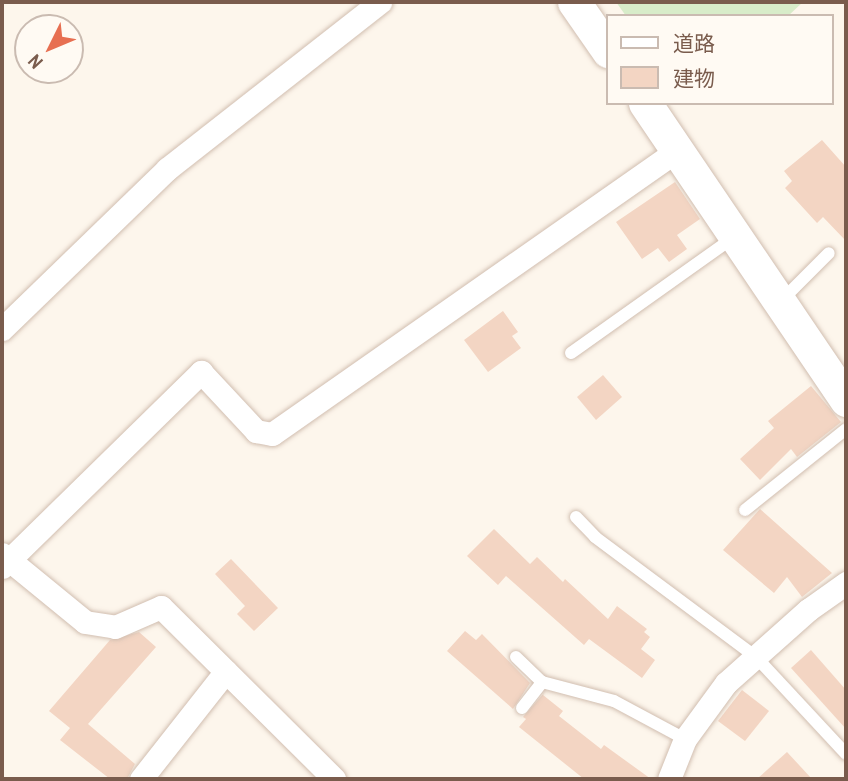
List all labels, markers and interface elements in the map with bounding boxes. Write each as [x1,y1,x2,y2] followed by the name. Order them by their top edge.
[14,14,84,84] north arrow
[606,14,834,105] legend
[673,29,715,58] text: 道路
[22,49,48,75] text: N
[673,64,715,93] text: 建物

